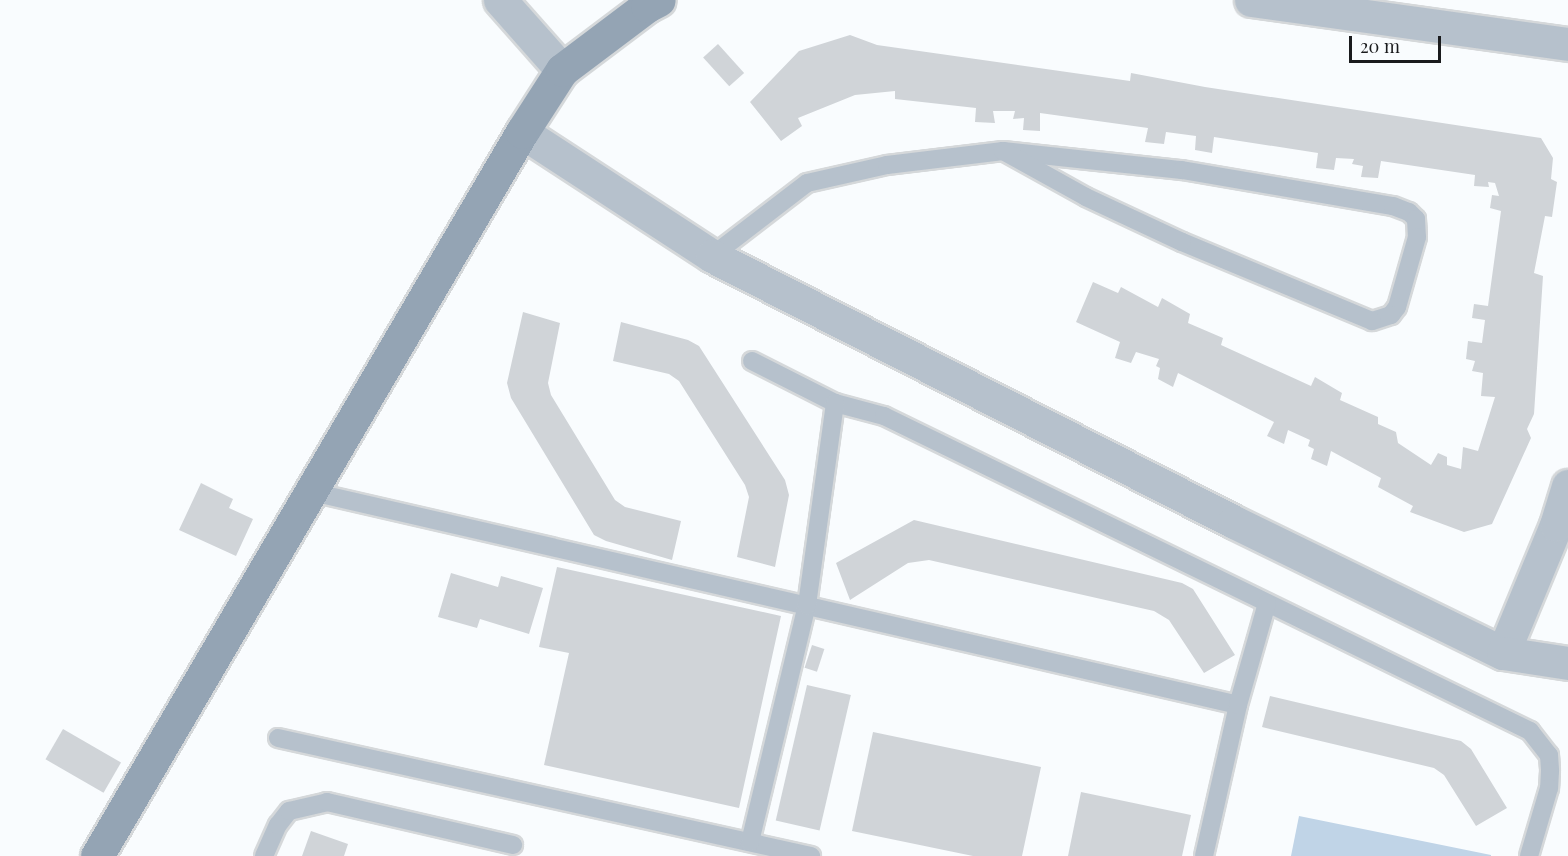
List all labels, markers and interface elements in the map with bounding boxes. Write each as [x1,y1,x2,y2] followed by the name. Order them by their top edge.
[1352,24,1444,62] scale bar
[1360,34,1400,58] text: 20 m

